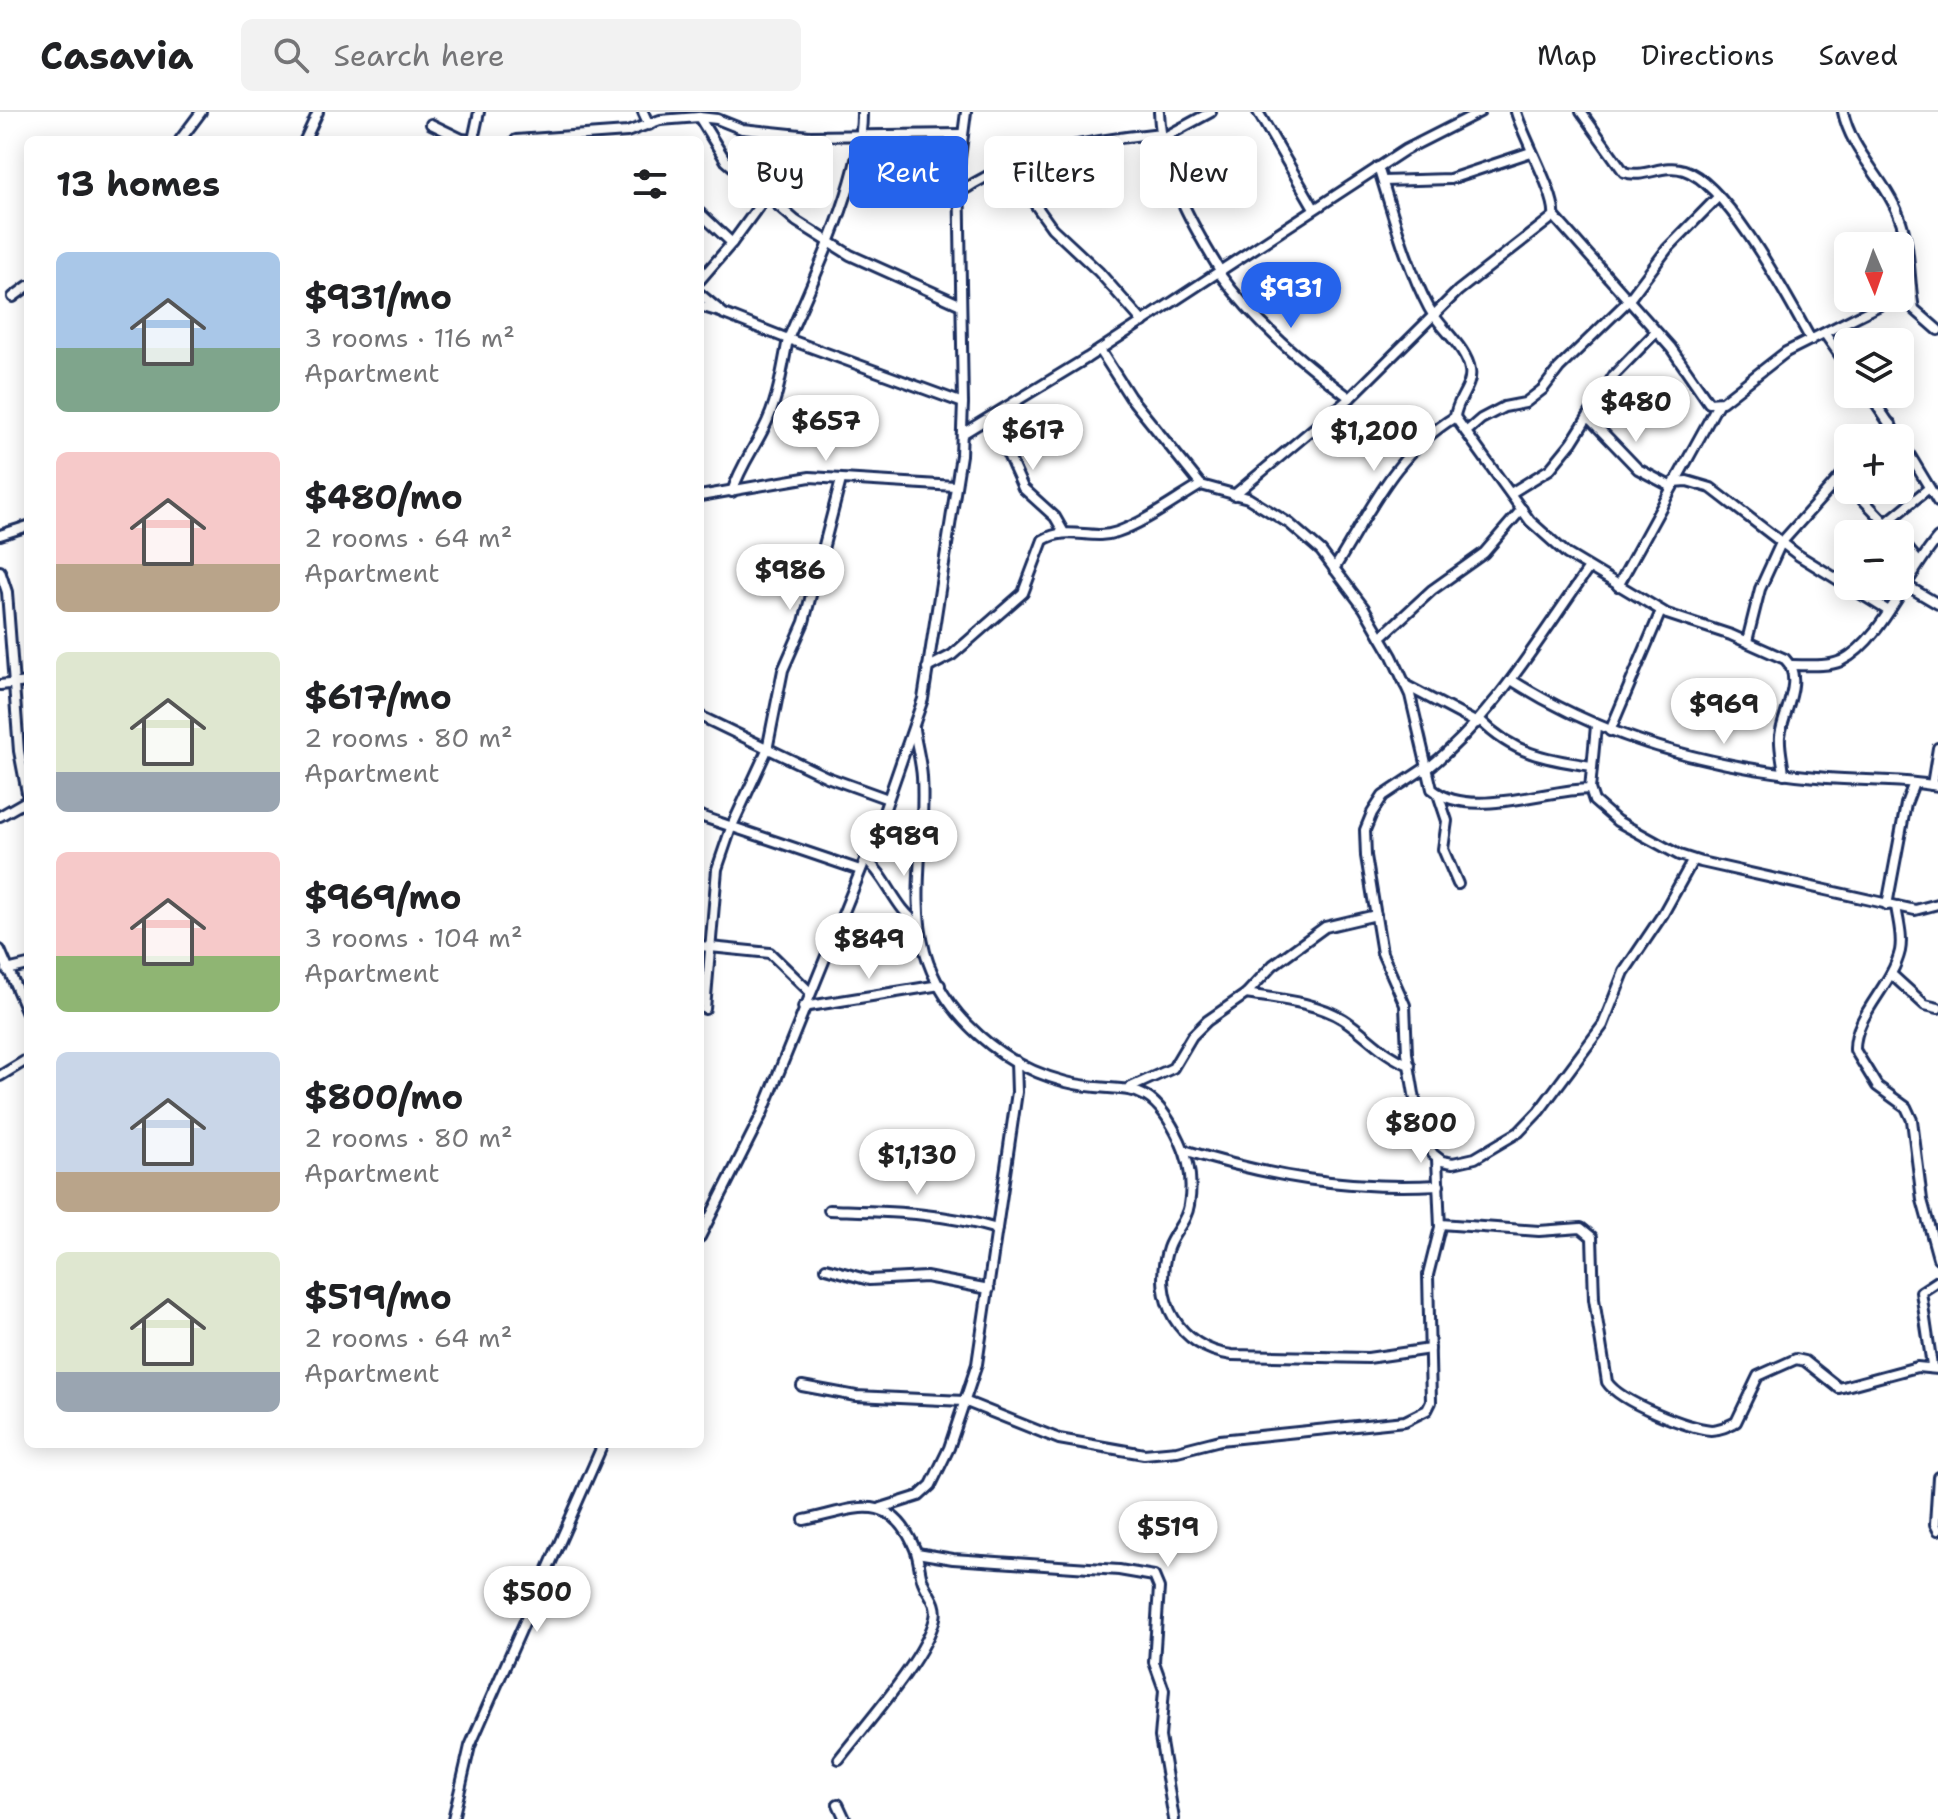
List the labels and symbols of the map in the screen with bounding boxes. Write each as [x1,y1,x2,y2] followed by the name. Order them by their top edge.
[1834,232,1914,312] north arrow
[1244,262,1338,330] pin: $931
[1589,376,1683,444] pin: $480
[779,395,873,463] pin: $657
[986,404,1080,472] pin: $617
[1309,405,1439,473] pin: $1,200
[743,544,837,612] pin: $986
[1677,678,1771,746] pin: $969
[857,810,951,878] pin: $989
[822,913,916,981] pin: $849
[1374,1097,1468,1165] pin: $800
[852,1129,982,1197] pin: $1,130
[1121,1501,1215,1569] pin: $519
[490,1566,584,1634] pin: $500

